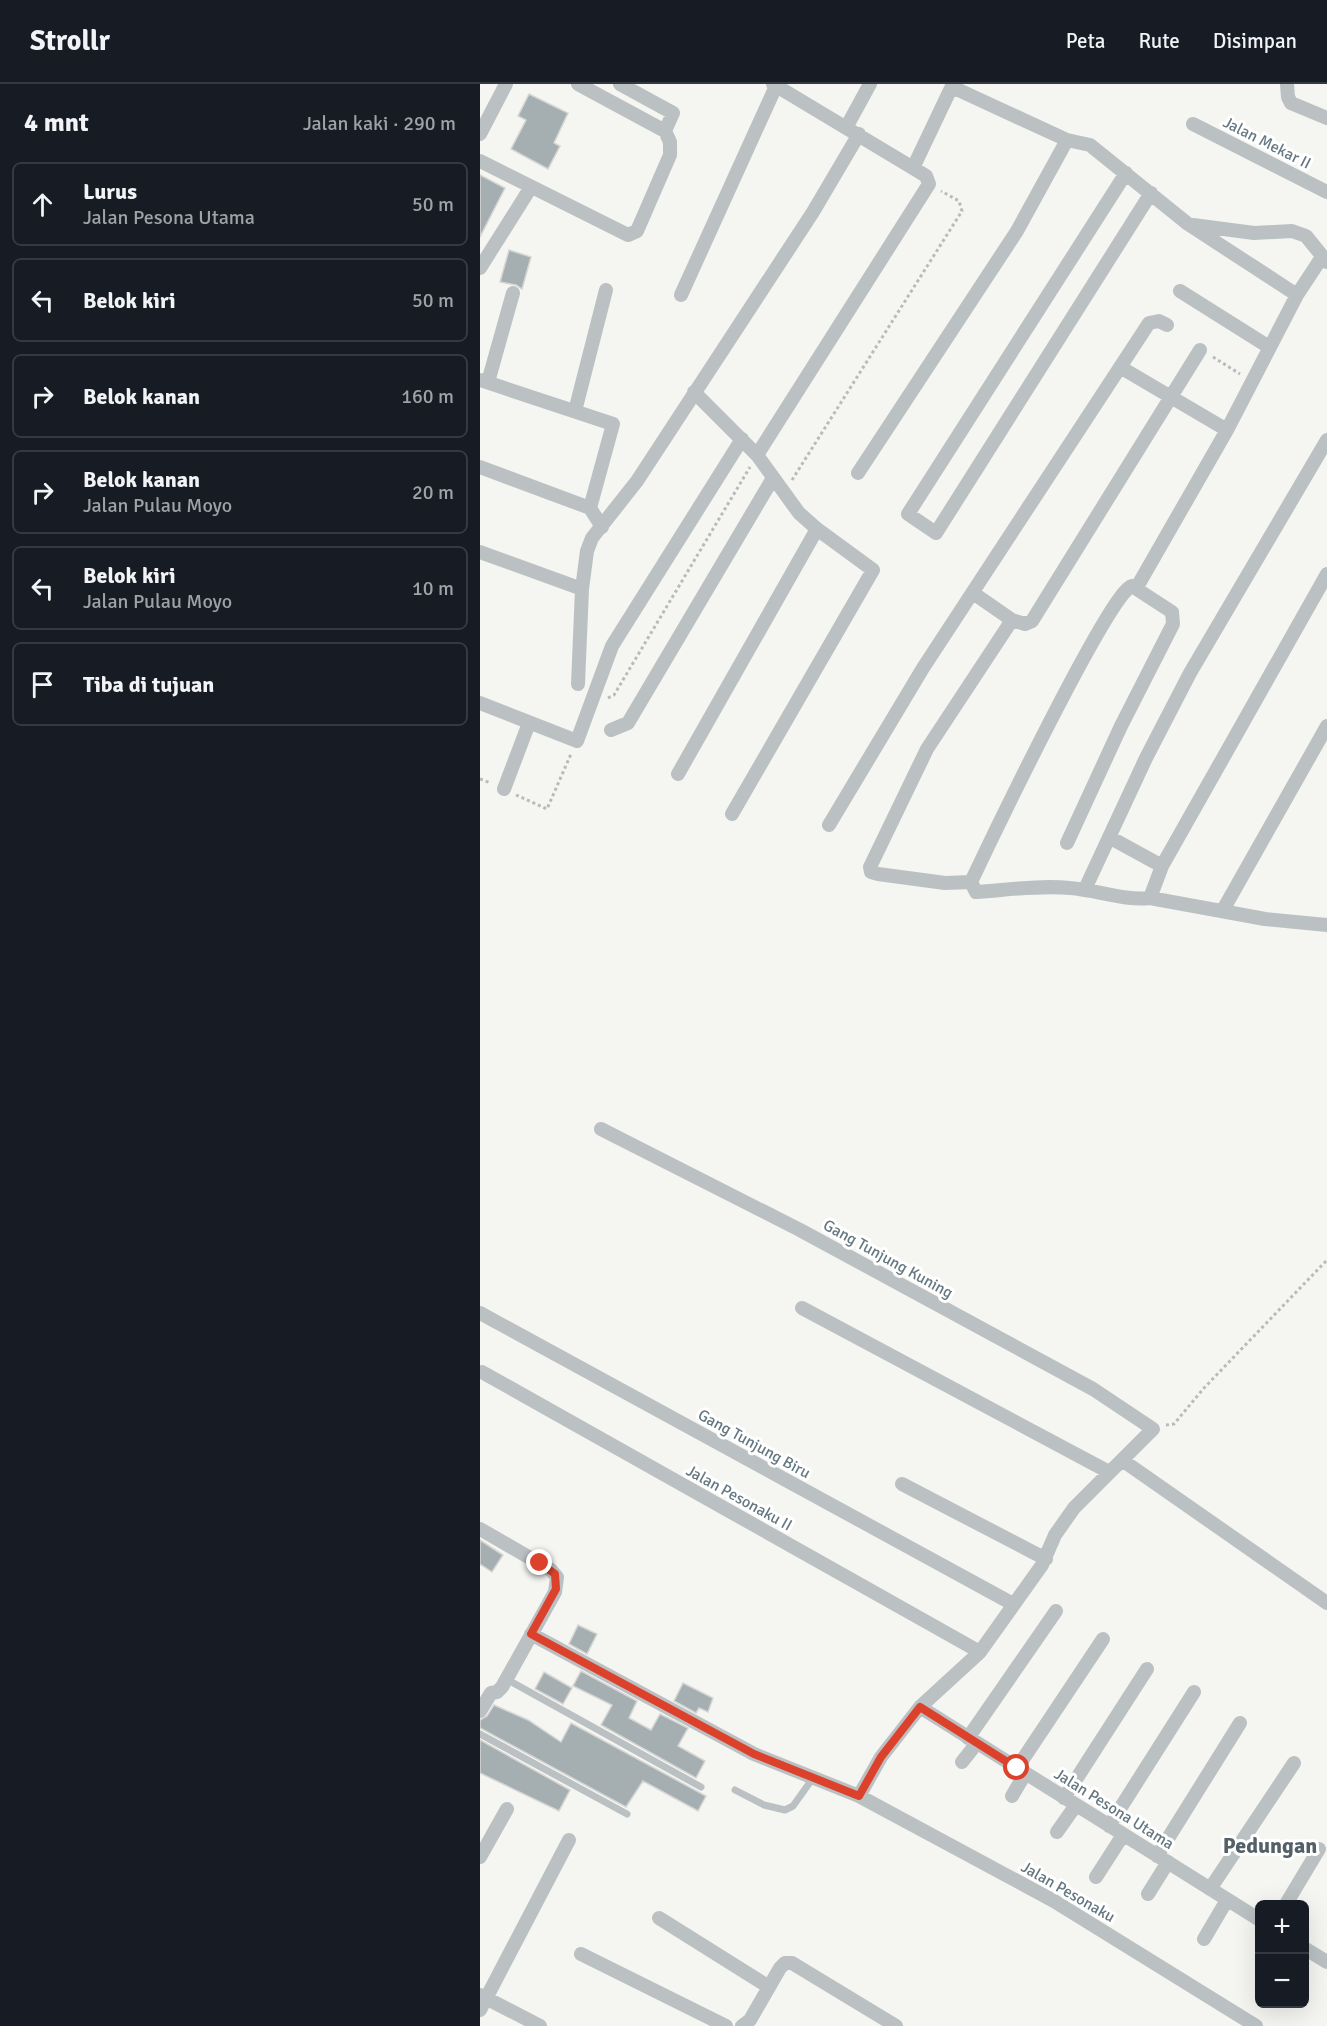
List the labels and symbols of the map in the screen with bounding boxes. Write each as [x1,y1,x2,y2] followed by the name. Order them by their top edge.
[1220,112,1314,174] street label: Jalan Mekar II
[820,1215,956,1303] street label: Gang Tunjung Kuning
[694,1405,814,1483] street label: Gang Tunjung Biru
[682,1461,796,1535] street label: Jalan Pesonaku II
[526,1549,552,1575] route end
[1003,1754,1029,1780] route start
[1050,1764,1178,1854] street label: Jalan Pesona Utama
[1223,1832,1317,1859] district label: Pedungan
[1017,1857,1119,1927] street label: Jalan Pesonaku

